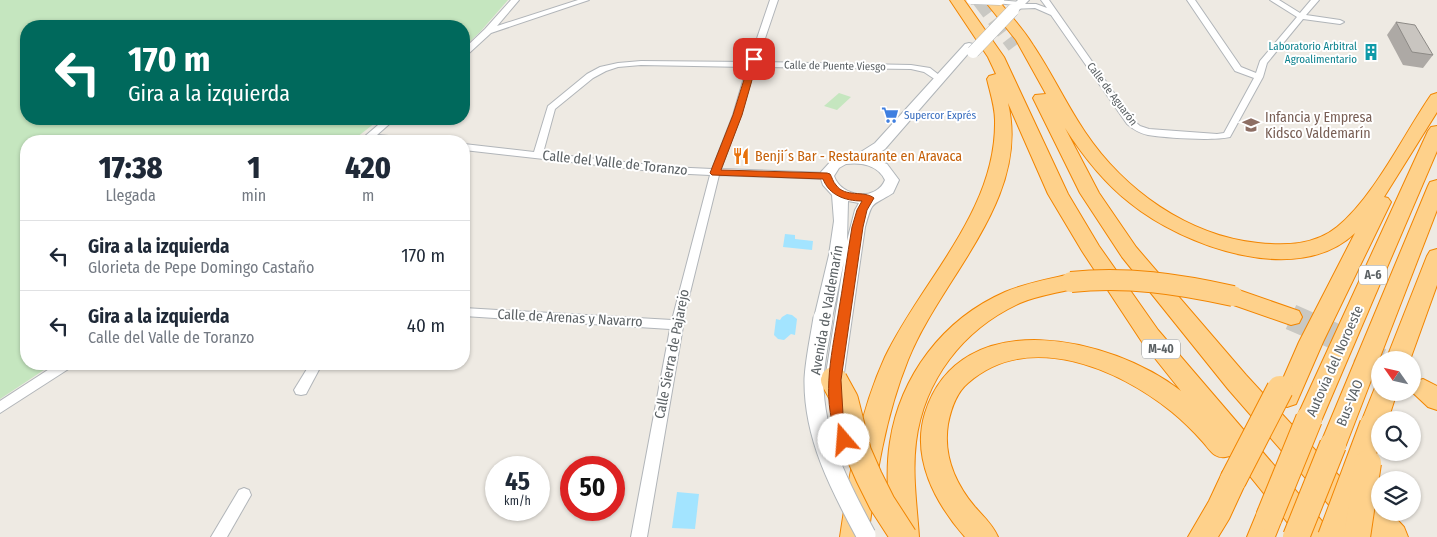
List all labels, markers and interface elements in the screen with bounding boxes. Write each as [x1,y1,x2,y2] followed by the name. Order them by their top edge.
[128,38,211,80] text: 170 m
[733,38,775,80] pin
[45,40,110,105] icon: left
[1269,40,1357,66] place label: Laboratorio Arbitral Agroalimentario
[1361,42,1381,62] building icon: Laboratorio Arbitral Agroalimentario
[740,45,768,73] icon: arrive
[784,59,886,73] street label: Calle de Puente Viesgo
[1084,60,1140,128] street label: Calle de Aguarón
[128,80,290,107] text: Gira a la izquierda
[880,105,900,125] supermarket icon: Supercor Exprés
[904,109,977,122] place label: Supercor Exprés
[1265,109,1372,142] place label: Infancia y Empresa Kidsco Valdemarín
[1241,115,1261,135] school or university icon: Infancia y Empresa Kidsco Valdemarín
[731,146,751,166] restaurant icon: Benji´s Bar - Restaurante en Aravaca
[542,147,688,179] street label: Calle del Valle de Toranzo
[755,148,962,165] place label: Benji´s Bar - Restaurante en Aravaca
[99,150,163,186] text: 17:38
[247,150,260,186] text: 1
[345,150,391,186] text: 420
[106,186,156,205] text: Llegada
[242,186,266,205] text: min
[362,186,374,205] text: m
[88,235,230,258] text: Gira a la izquierda
[45,242,73,270] icon: left
[401,244,445,267] text: 170 m
[807,244,847,376] street label: Avenida de Valdemarín
[88,258,314,277] text: Glorieta de Pepe Domingo Castaño
[1359,266,1387,284] road number: A-6
[651,288,693,420] street label: Calle Sierra de Pajarejo
[1303,303,1367,419] street label: Autovía del Noroeste
[88,305,230,328] text: Gira a la izquierda
[497,306,643,330] street label: Calle de Arenas y Navarro
[45,312,73,340] icon: left
[407,314,445,337] text: 40 m
[88,328,255,347] text: Calle del Valle de Toranzo
[1142,339,1180,358] road number: M-40
[1371,351,1421,401] north arrow
[1371,351,1421,521] map controls
[1333,377,1367,429] street label: Bus-VAO
[1371,411,1421,461] button: search
[817,413,869,465] position arrow
[560,456,625,521] speed limit sign: 50
[505,467,530,497] text: 45
[1371,471,1421,521] button: layers
[504,494,531,508] text: km/h

